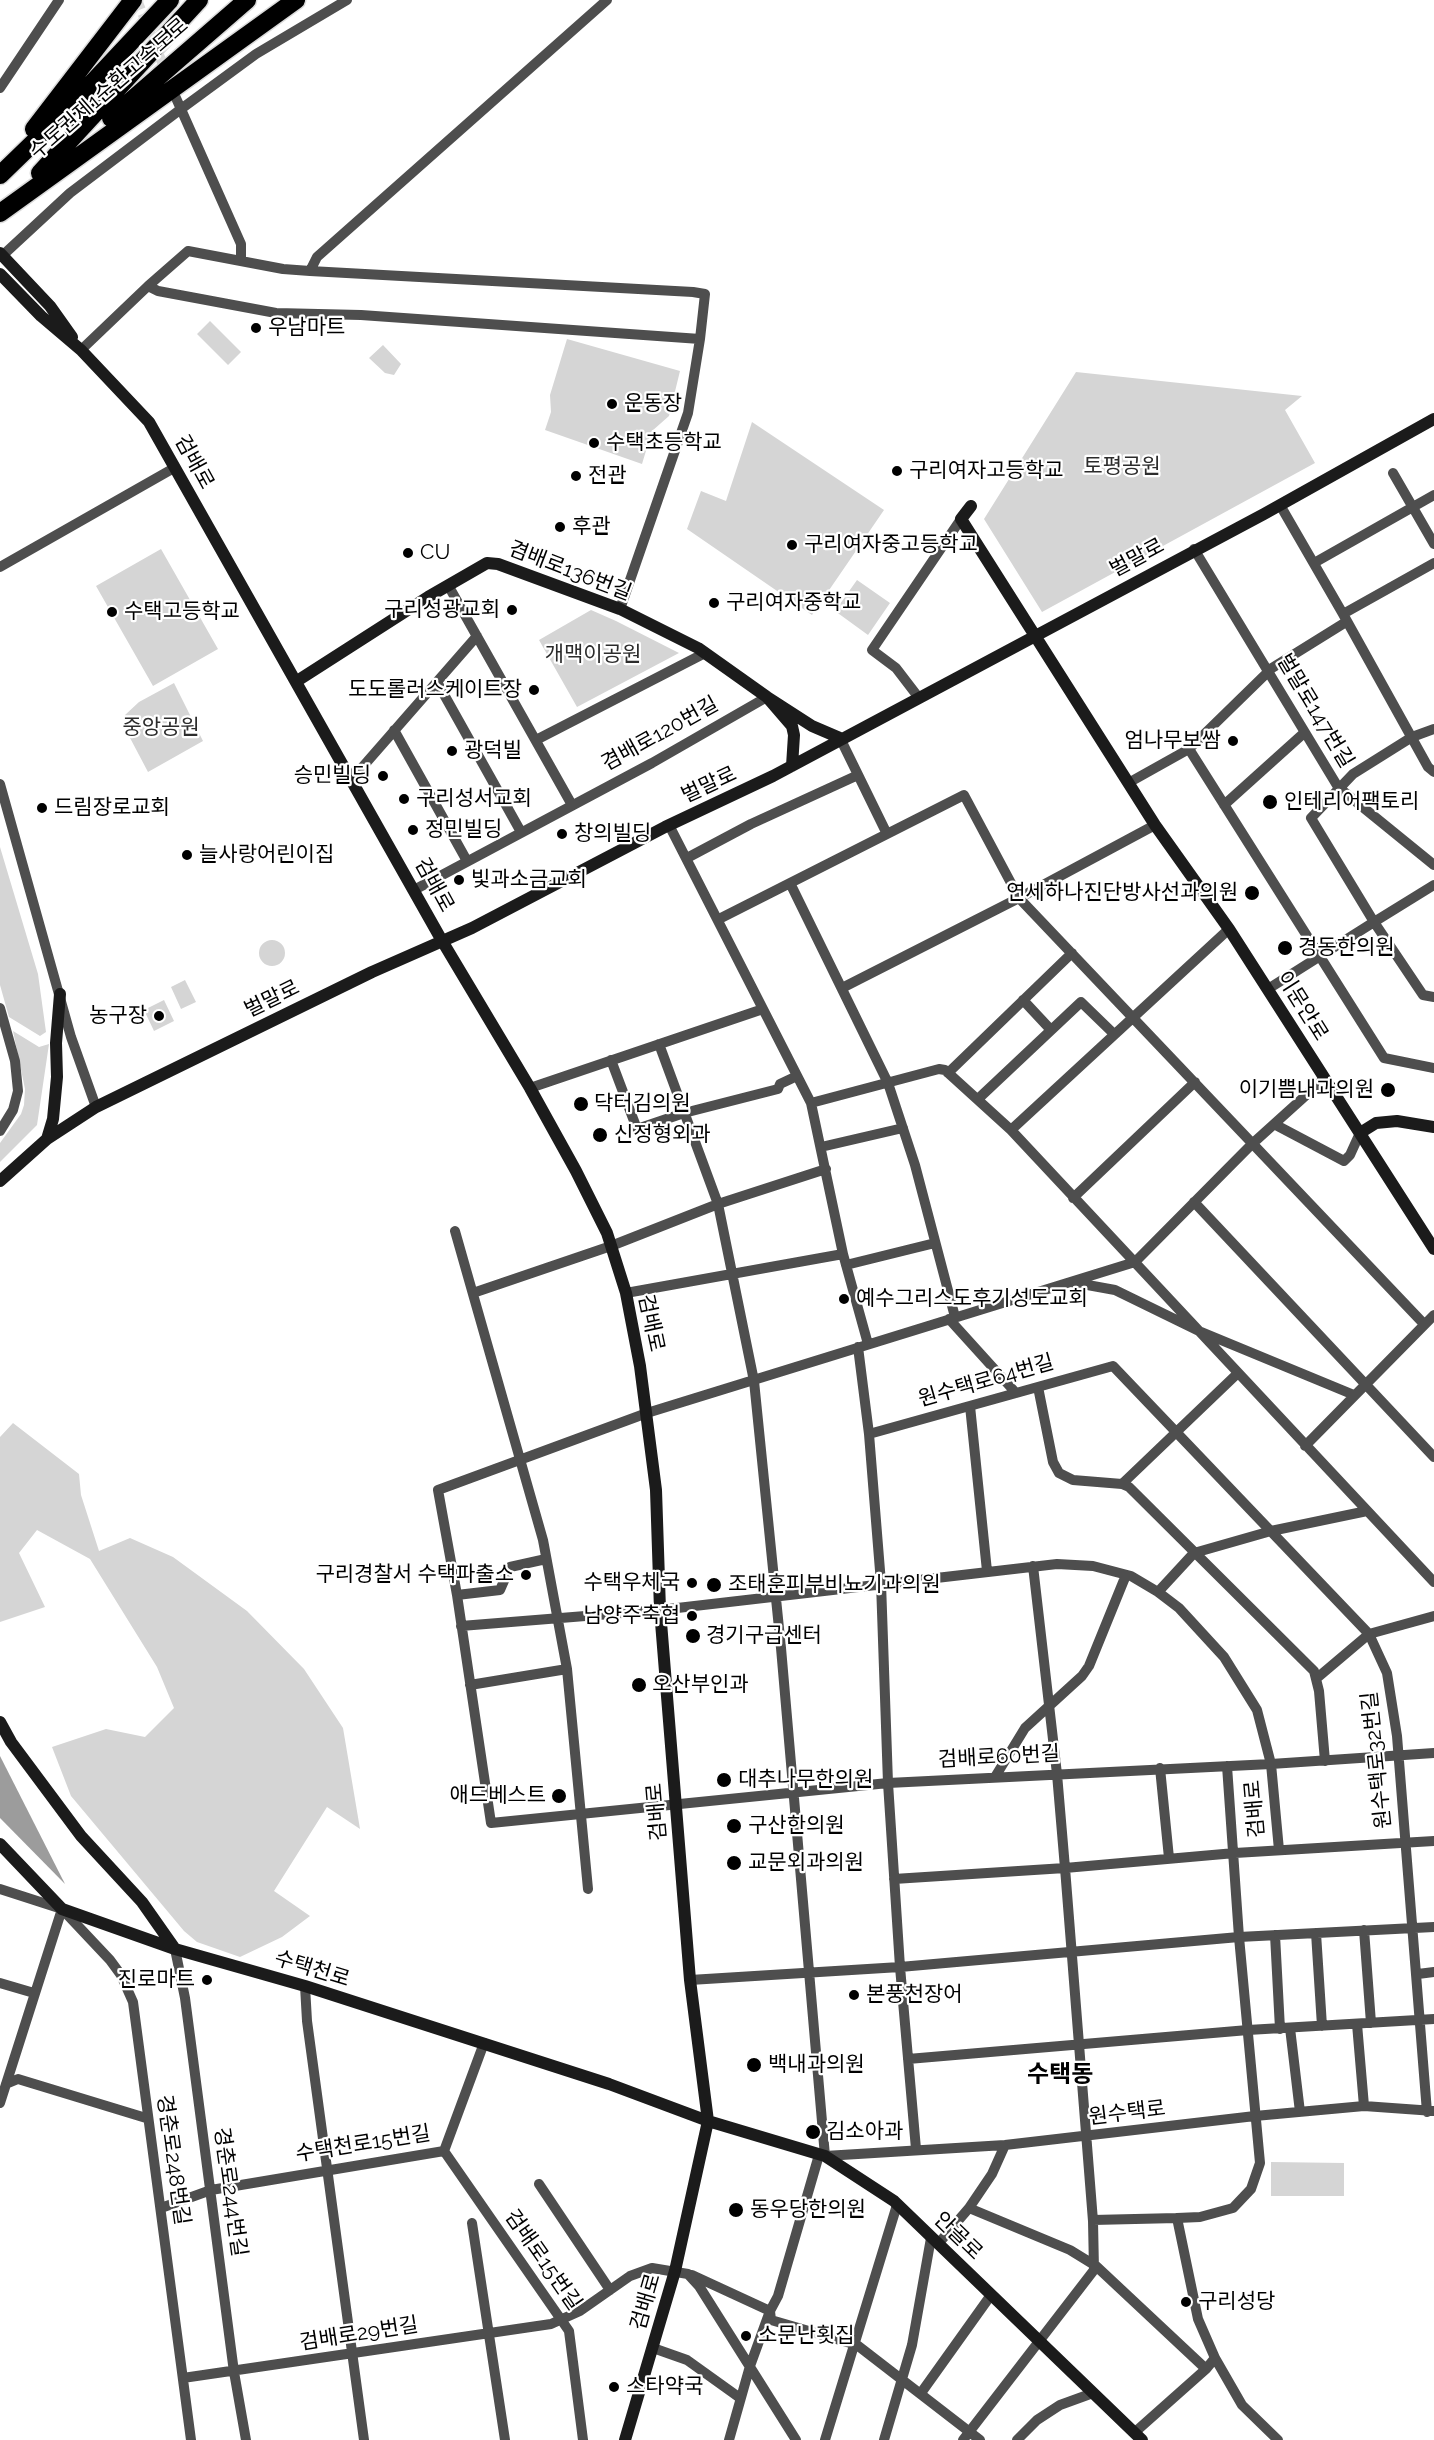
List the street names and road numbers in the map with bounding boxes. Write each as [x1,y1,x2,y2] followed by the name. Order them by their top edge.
[24,13,194,165] street label: 수도권제1순환고속도로
[169,431,219,493] street label: 검배로
[1105,533,1169,583] street label: 벌말로
[505,536,635,606] street label: 겸배로136번길
[1271,650,1359,772] street label: 벌말로147번길
[597,692,723,776] street label: 겸배로120번길
[677,761,741,809] street label: 벌말로
[409,854,459,916] street label: 검배로
[1271,967,1333,1045] street label: 이문안로
[240,975,304,1023] street label: 벌말로
[633,1292,669,1354] street label: 검배로
[915,1350,1057,1412] street label: 원수택로64번길
[1357,1690,1397,1830] street label: 원수택로32번길
[937,1741,1061,1773] street label: 검배로60번길
[1240,1779,1270,1839] street label: 검배로
[642,1782,672,1842] street label: 검배로
[271,1946,353,1992] street label: 수택천로
[151,2093,195,2227] street label: 경춘로248번길
[1087,2096,1167,2130] street label: 원수택로
[294,2121,432,2167] street label: 수택천로15번길
[208,2126,252,2258] street label: 경춘로244번길
[499,2205,587,2315] street label: 검배로15번길
[928,2207,988,2265] street label: 안골로
[626,2271,666,2333] street label: 검배로
[298,2312,420,2356] street label: 검배로29번길

